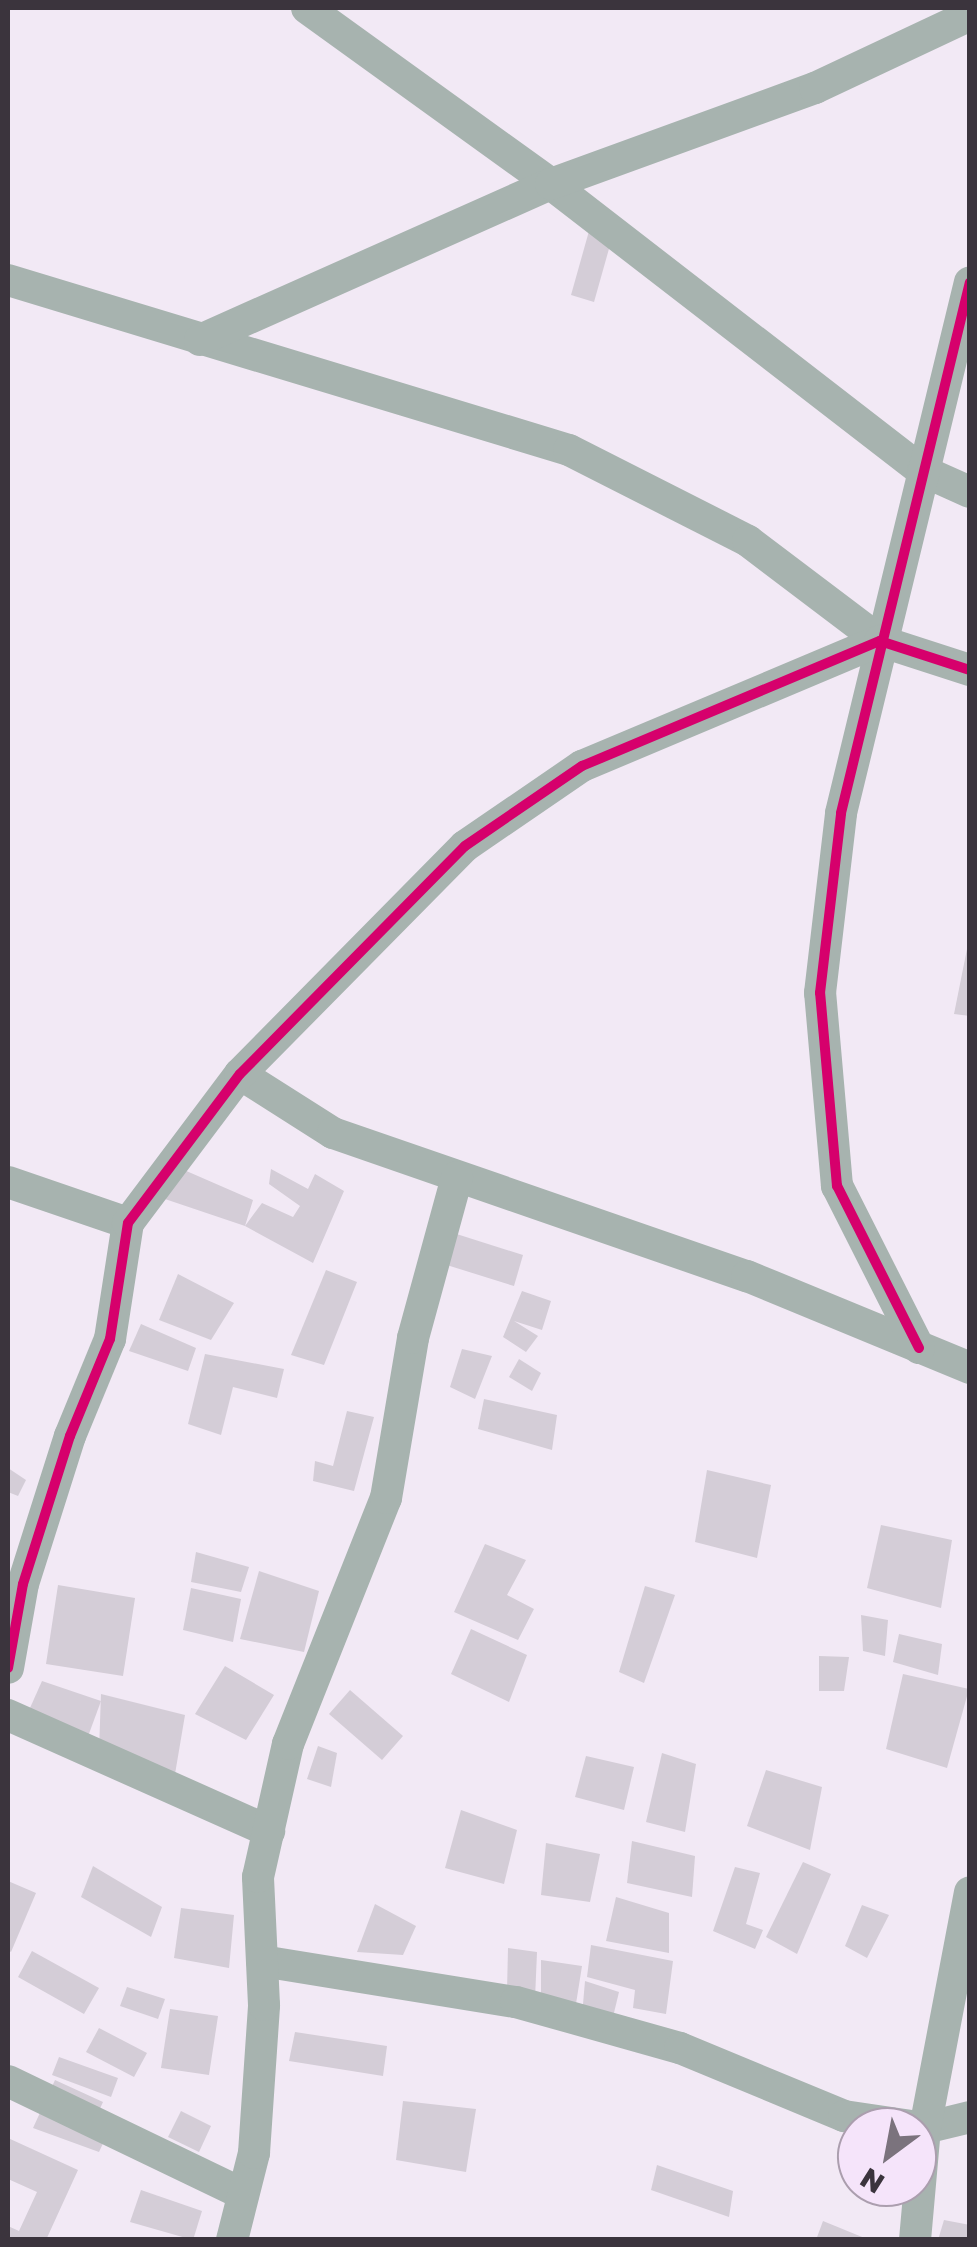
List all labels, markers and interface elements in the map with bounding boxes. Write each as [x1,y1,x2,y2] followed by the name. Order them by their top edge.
[837,2107,937,2207] north arrow
[854,2162,890,2201] text: N

